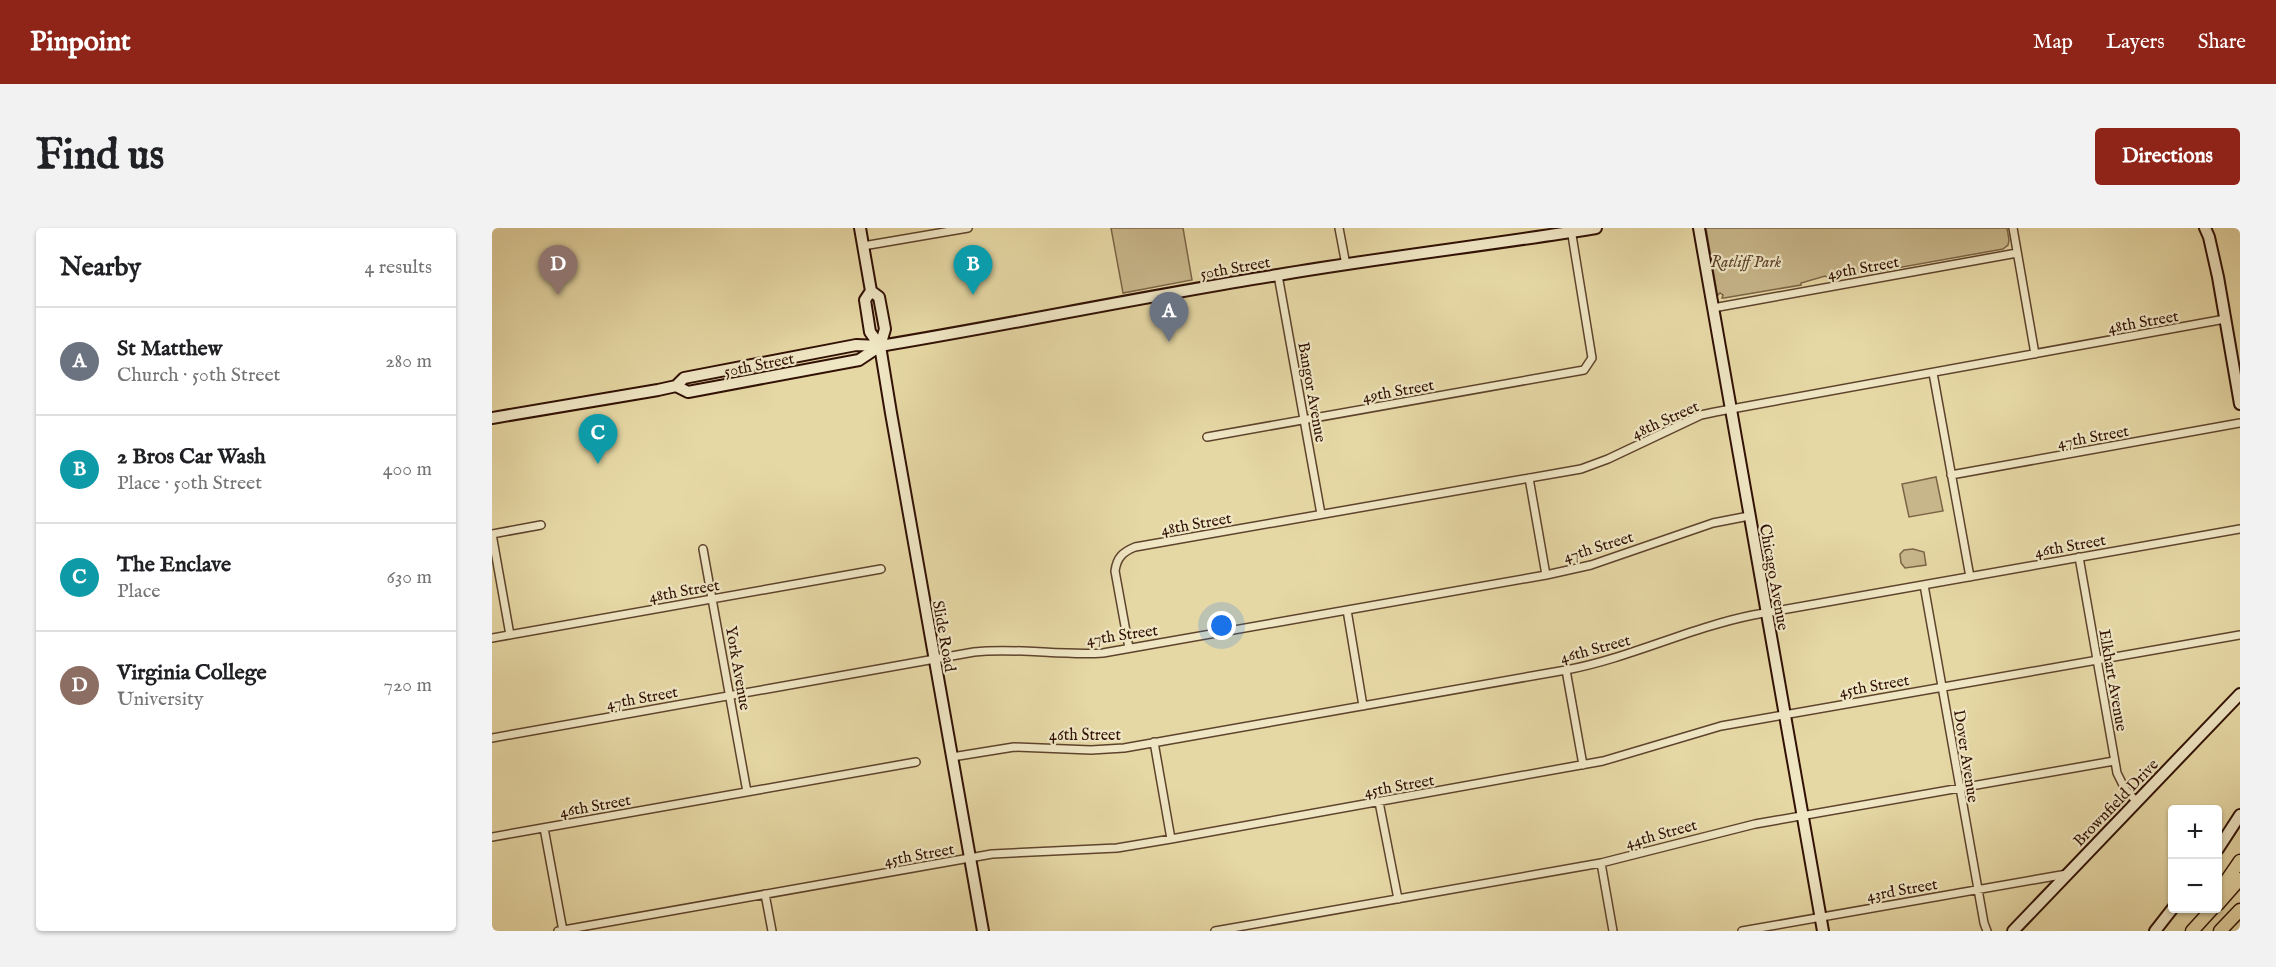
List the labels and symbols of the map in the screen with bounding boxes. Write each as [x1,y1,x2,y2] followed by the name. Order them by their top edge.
[538,245,578,295] pin: D
[954,245,992,295] pin: B
[1199,253,1272,285] street label: 50th Street
[1711,253,1782,273] park label: Ratliff Park
[1826,253,1901,285] street label: 49th Street
[1150,292,1188,342] pin: A
[2106,307,2181,339] street label: 48th Street
[1292,341,1330,444] street label: Bangor Avenue
[723,349,797,383] street label: 50th Street
[1361,376,1436,408] street label: 49th Street
[1629,397,1703,444] street label: 48th Street
[578,414,618,464] pin: C
[2056,422,2131,454] street label: 47th Street
[1159,509,1234,541] street label: 48th Street
[1754,523,1792,632] street label: Chicago Avenue
[1561,528,1636,568] street label: 47th Street
[2033,531,2108,563] street label: 46th Street
[647,576,722,608] street label: 48th Street
[927,599,959,674] street label: Slide Road
[1207,611,1236,640] your location
[1085,621,1160,651] street label: 47th Street
[720,625,754,712] street label: York Avenue
[2093,628,2131,733] street label: Elkhart Avenue
[1558,631,1633,669] street label: 46th Street
[1838,671,1911,703] street label: 45th Street
[605,683,680,715] street label: 47th Street
[1948,708,1982,804] street label: Dover Avenue
[1049,726,1121,746] street label: 46th Street
[2070,755,2163,851] street label: Brownfield Drive
[1363,771,1436,803] street label: 45th Street
[558,791,633,823] street label: 46th Street
[1624,816,1700,854] street label: 44th Street
[883,840,956,872] street label: 45th Street
[1865,875,1940,907] street label: 43rd Street

